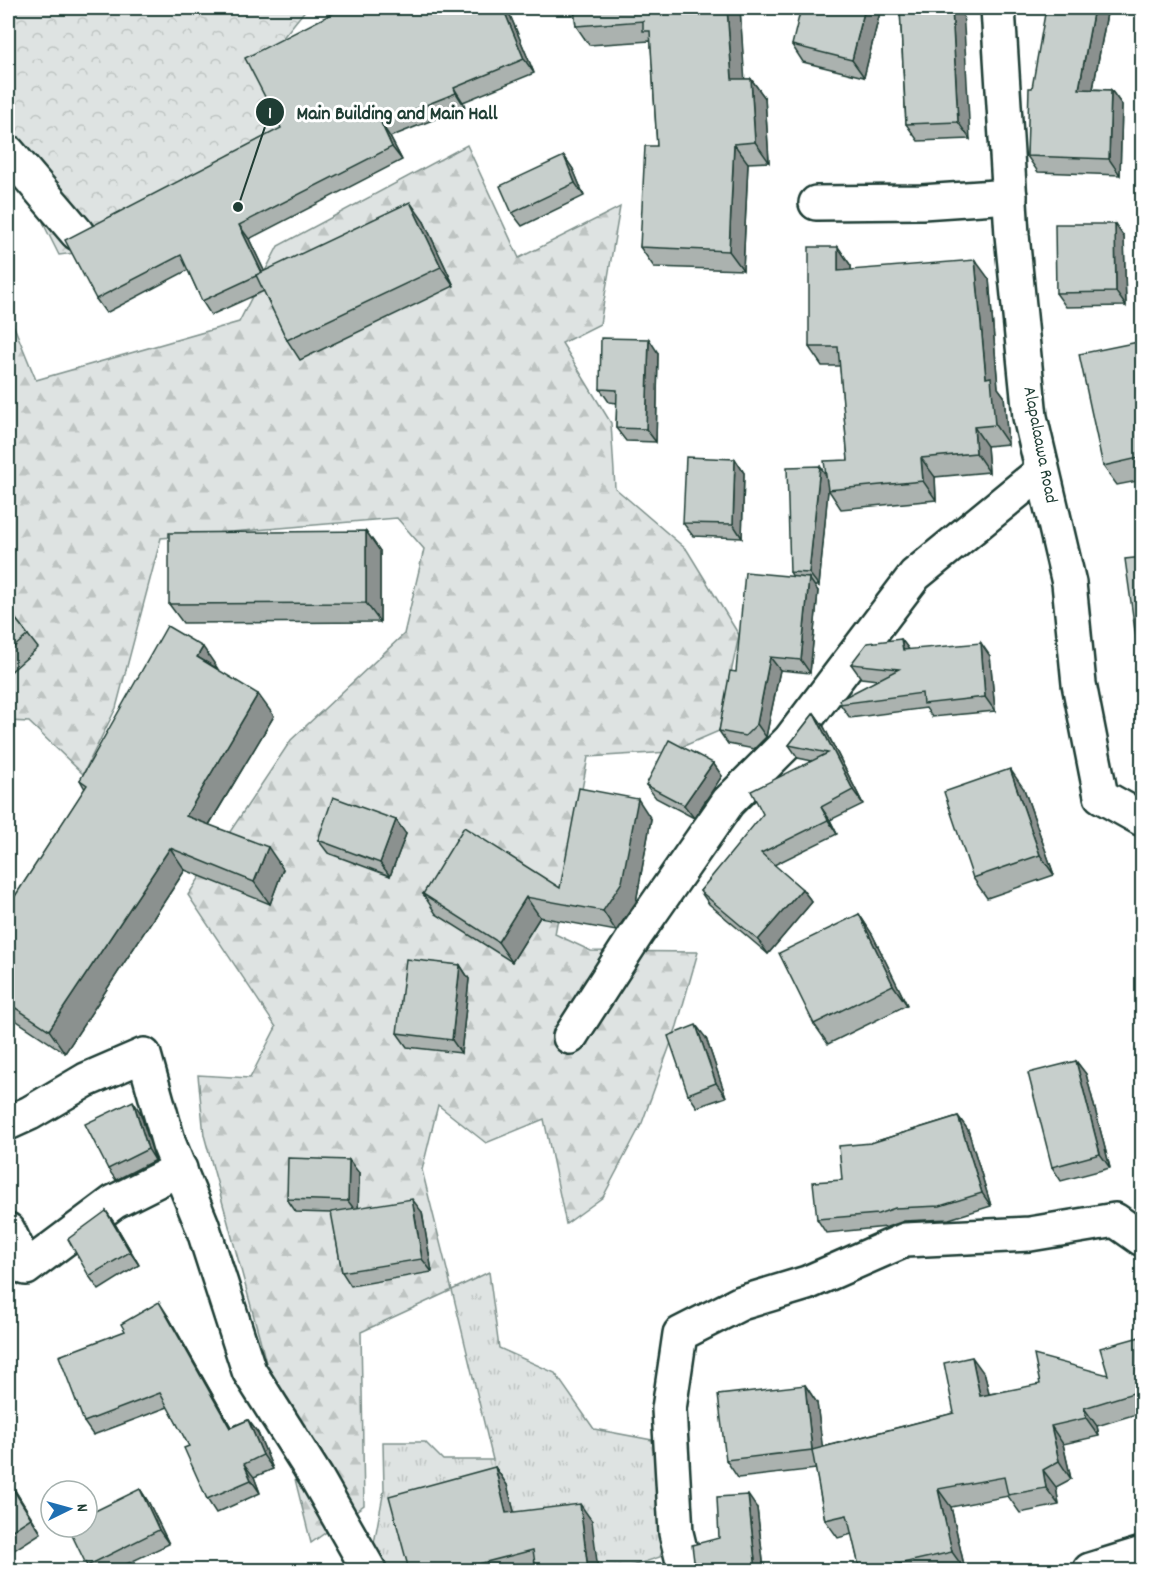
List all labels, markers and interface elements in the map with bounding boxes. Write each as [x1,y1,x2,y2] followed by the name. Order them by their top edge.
[255,93,510,131] callout: Main Building and Main Hall
[296,101,498,129] text: Main Building and Main Hall
[268,102,272,127] text: 1
[1015,385,1063,505] street label: Alapalaawa Road
[39,1479,99,1539] north arrow
[70,1503,93,1513] text: N

